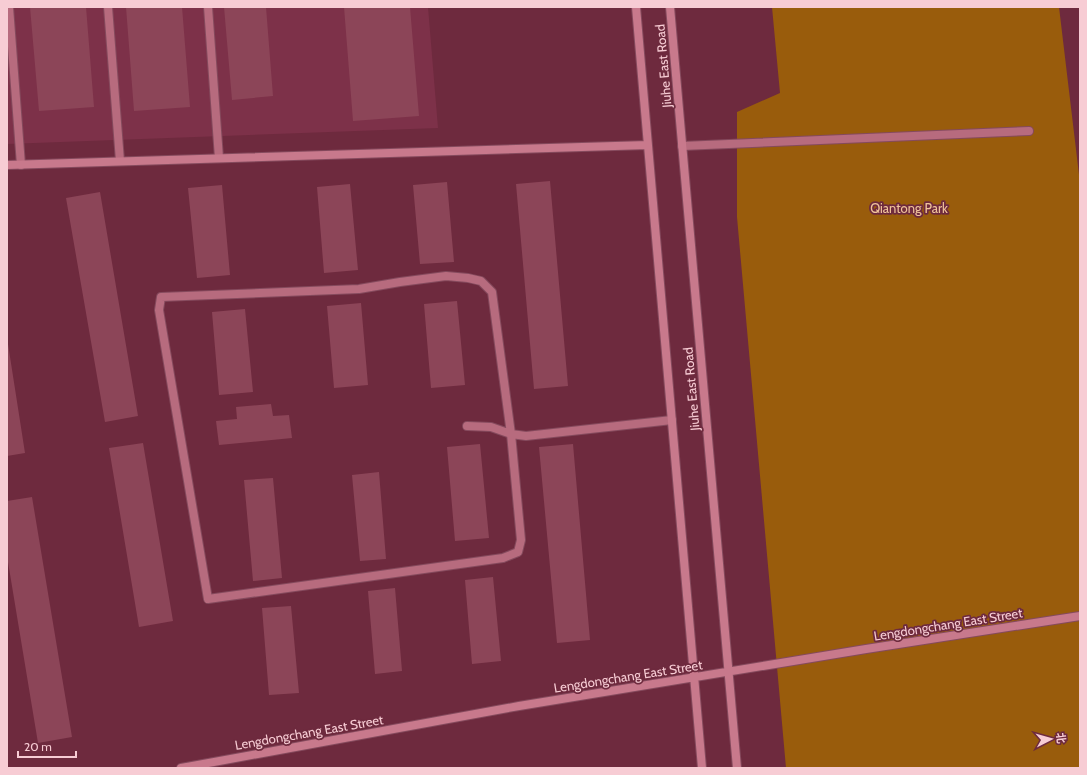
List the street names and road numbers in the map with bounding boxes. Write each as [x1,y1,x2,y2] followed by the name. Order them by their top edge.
[651,24,675,109] street label: Jiuhe East Road
[679,347,703,432] street label: Jiuhe East Road
[873,604,1024,644] street label: Lengdongchang East Street
[553,656,704,696] street label: Lengdongchang East Street
[234,711,385,753] street label: Lengdongchang East Street

